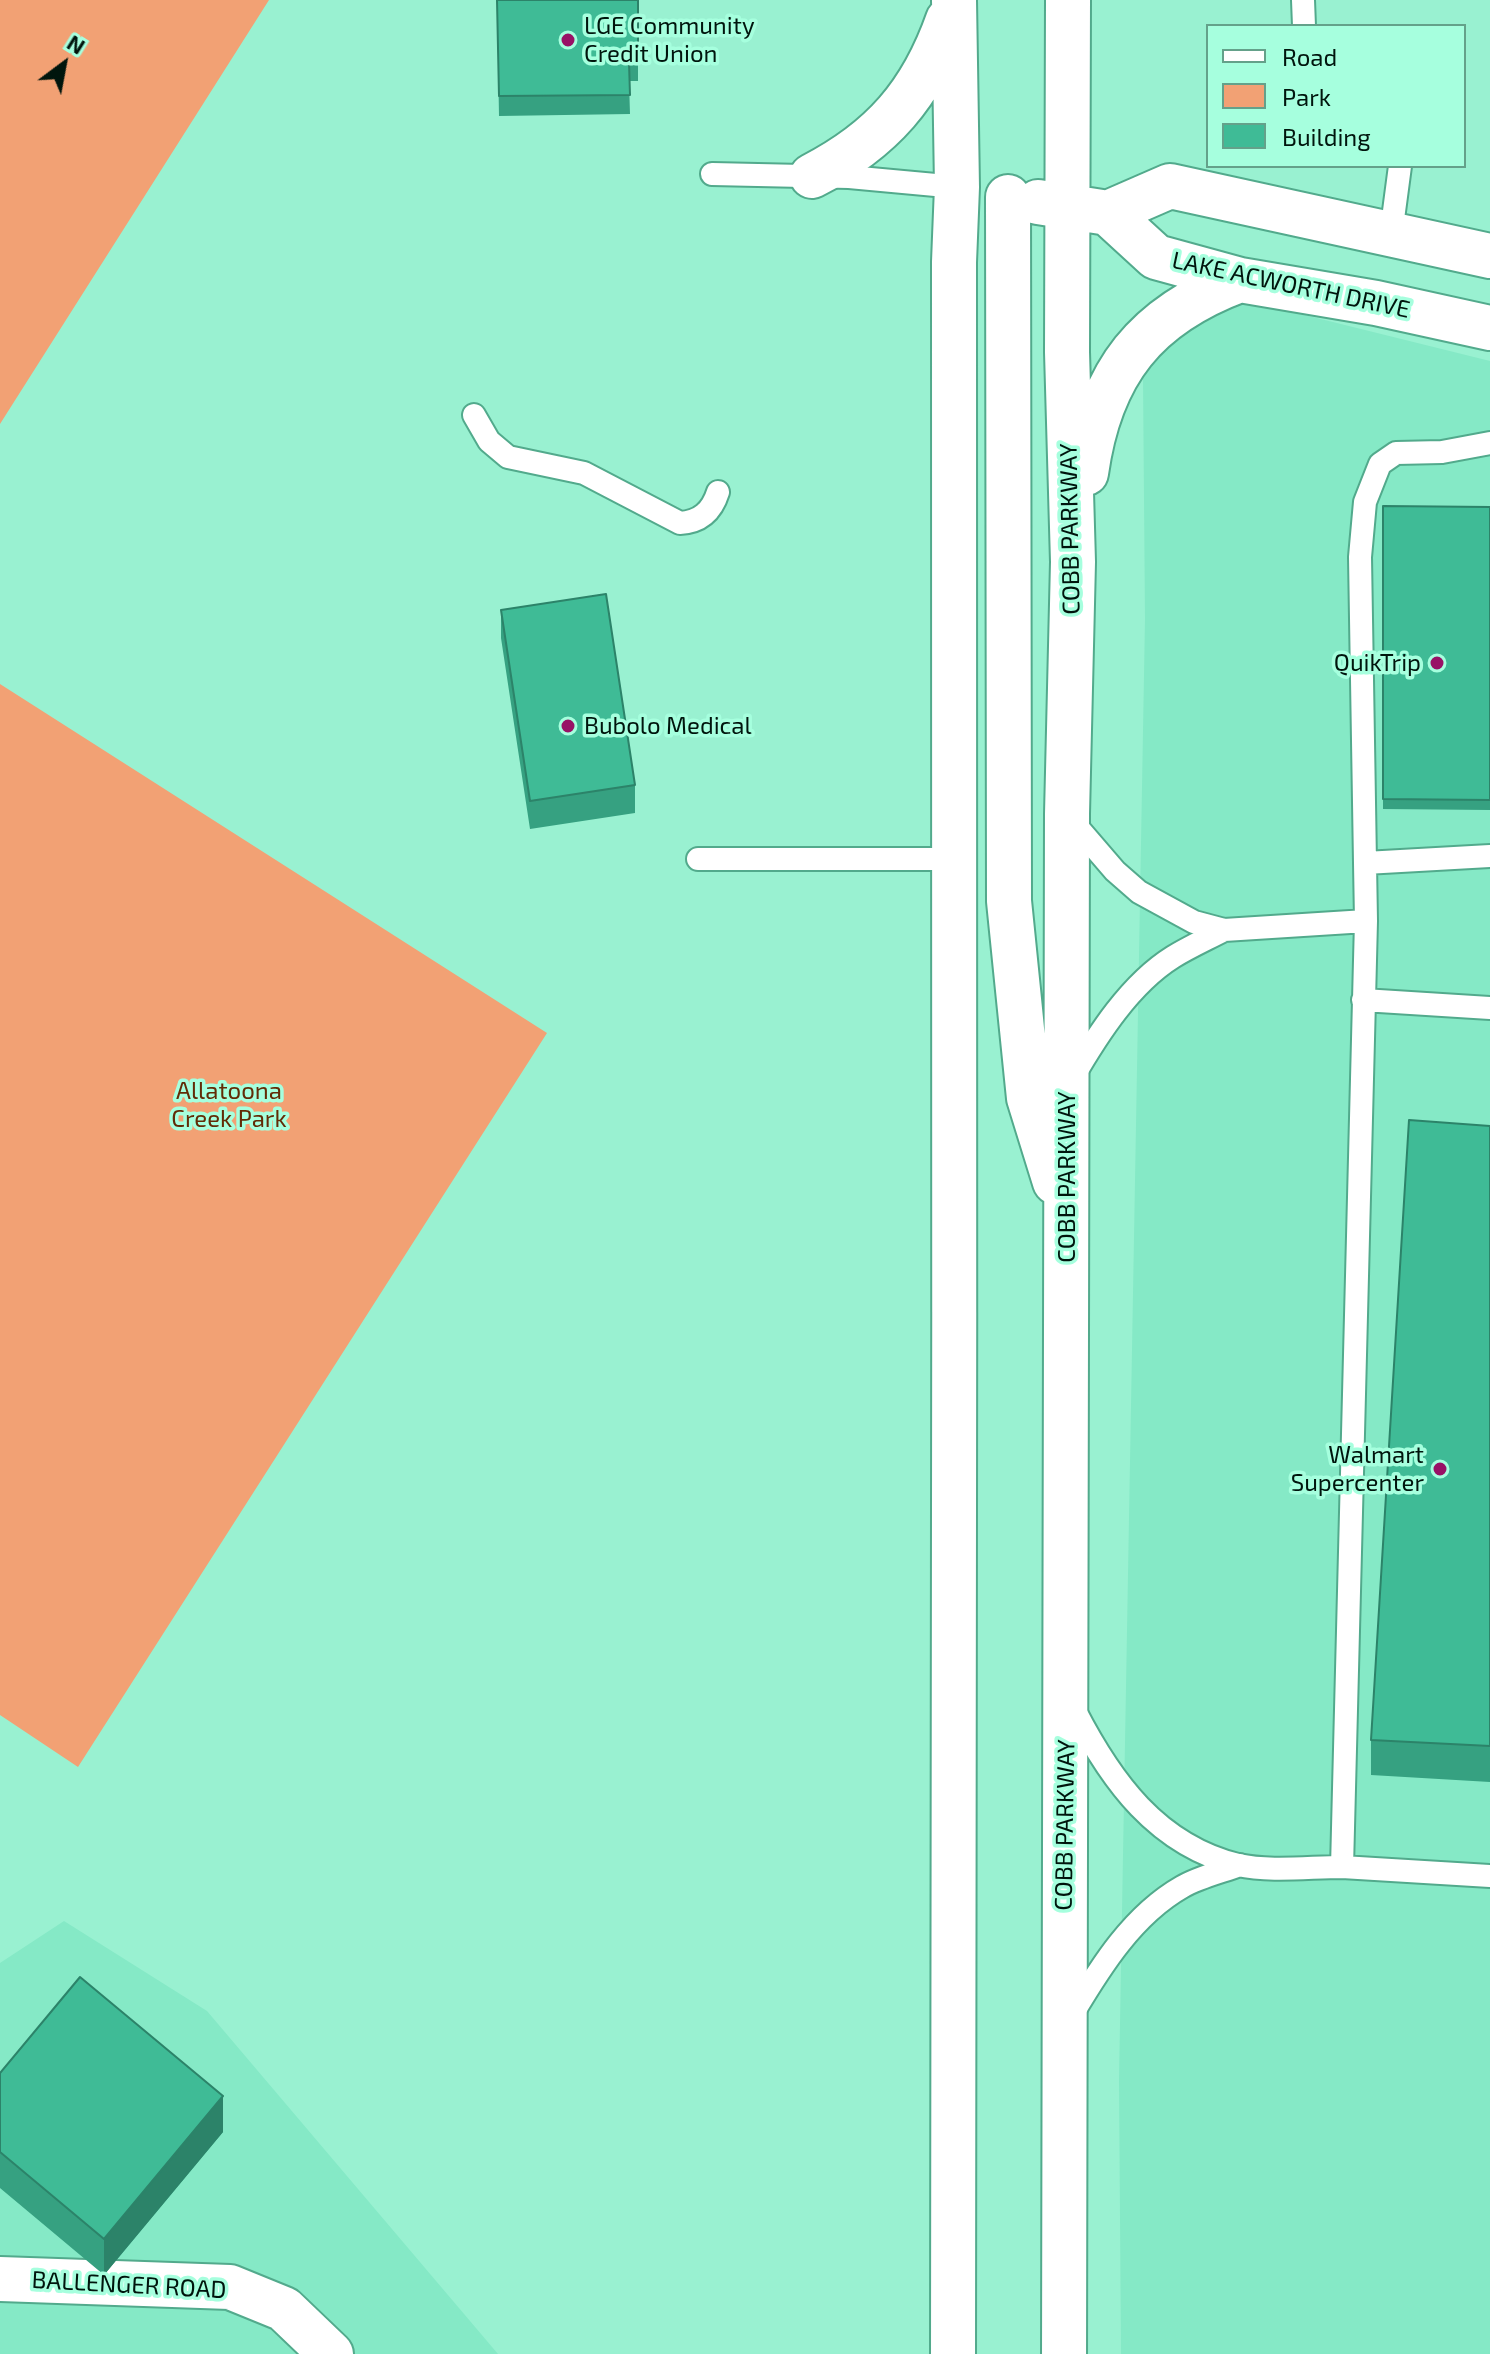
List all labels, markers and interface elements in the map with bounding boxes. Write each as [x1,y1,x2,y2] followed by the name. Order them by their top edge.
[584,12,755,68] place label: LGE Community Credit Union
[24,24,104,104] north arrow
[1206,24,1466,168] legend
[63,28,90,59] text: N
[559,31,577,49] marker: LGE Community Credit Union
[1282,42,1337,71] text: Road
[1282,82,1331,111] text: Park
[1282,122,1371,151] text: Building
[1169,246,1413,324] street label: LAKE ACWORTH DRIVE
[1054,443,1086,615] street label: COBB PARKWAY
[1334,649,1421,677] place label: QuikTrip
[1428,654,1446,672] marker: QuikTrip
[584,712,752,740] place label: Bubolo Medical
[559,717,577,735] marker: Bubolo Medical
[171,1077,287,1133] park label: Allatoona Creek Park
[1053,1091,1081,1263] street label: COBB PARKWAY
[1291,1441,1424,1497] place label: Walmart Supercenter
[1431,1460,1449,1478] marker: Walmart Supercenter
[1049,1739,1081,1911] street label: COBB PARKWAY
[31,2266,227,2304] street label: BALLENGER ROAD

